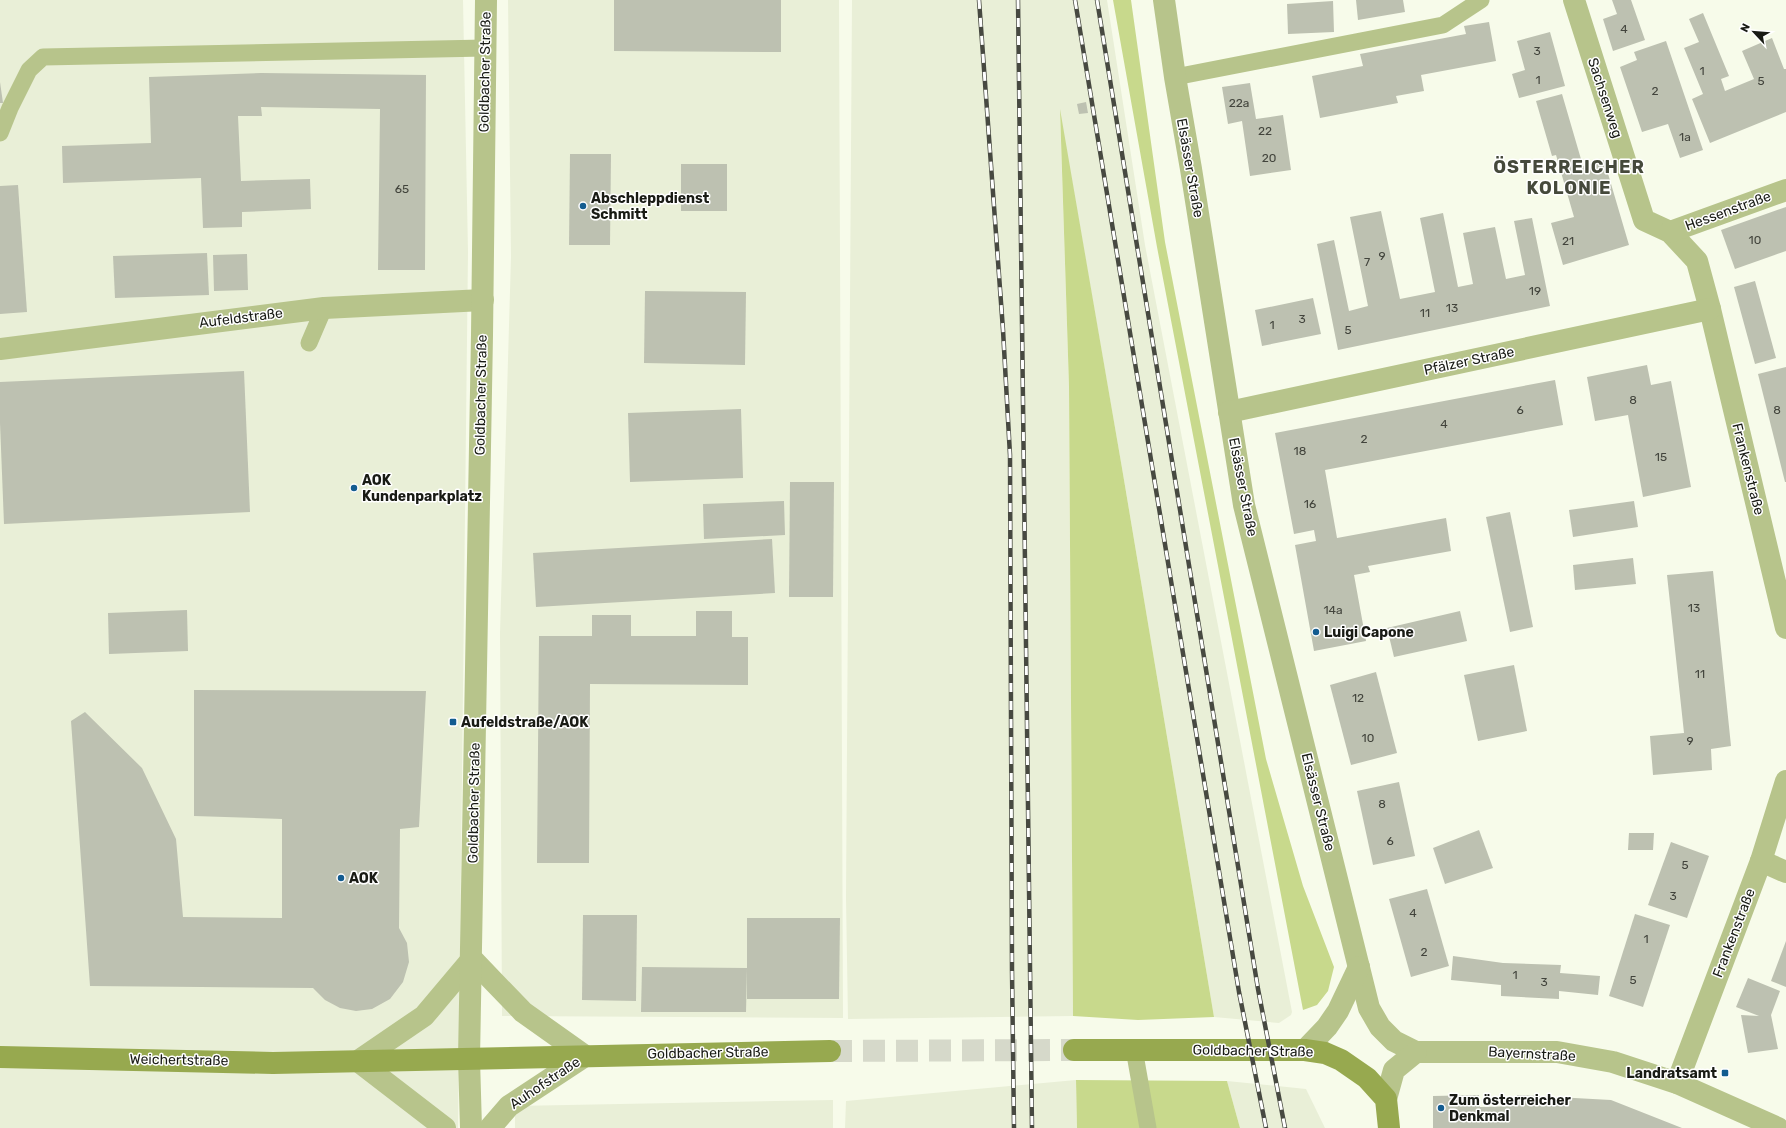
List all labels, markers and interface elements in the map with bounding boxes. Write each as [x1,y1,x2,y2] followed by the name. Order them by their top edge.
[475,11,495,133] street label: Goldbacher Straße
[1734,12,1774,52] north arrow
[1738,21,1753,34] text: N
[1620,22,1628,36] house number: 4
[1533,44,1541,58] house number: 3
[1584,56,1626,140] street label: Sachsenweg
[1699,64,1705,78] house number: 1
[1535,73,1541,87] house number: 1
[1757,74,1765,88] house number: 5
[1651,84,1659,98] house number: 2
[1229,96,1249,110] house number: 22a
[1173,117,1207,219] street label: Elsässer Straße
[1258,124,1272,138] house number: 22
[1679,130,1691,144] house number: 1a
[1262,151,1276,165] house number: 20
[1493,156,1645,199] district label: ÖSTERREICHER KOLONIE
[395,182,409,196] house number: 65
[1683,188,1773,234] street label: Hessenstraße
[591,190,710,223] place label: Abschleppdienst Schmitt
[578,201,588,211] marker: Abschleppdienst Schmitt
[1749,233,1761,247] house number: 10
[1562,234,1574,248] house number: 21
[1378,249,1386,263] house number: 9
[1364,255,1370,269] house number: 7
[1529,284,1541,298] house number: 19
[1446,301,1458,315] house number: 13
[198,304,284,332] street label: Aufeldstraße
[1420,306,1430,320] house number: 11
[1298,312,1306,326] house number: 3
[1269,318,1275,332] house number: 1
[1344,323,1352,337] house number: 5
[471,334,491,456] street label: Goldbacher Straße
[1422,343,1516,379] street label: Pfälzer Straße
[1629,393,1637,407] house number: 8
[1516,403,1524,417] house number: 6
[1773,403,1781,417] house number: 8
[1440,417,1448,431] house number: 4
[1728,421,1768,517] street label: Frankenstraße
[1360,432,1368,446] house number: 2
[1225,436,1261,538] street label: Elsässer Straße
[1294,444,1306,458] house number: 18
[1655,450,1667,464] house number: 15
[362,472,482,505] place label: AOK Kundenparkplatz
[349,483,359,493] marker: AOK Kundenparkplatz
[1304,497,1316,511] house number: 16
[1688,601,1700,615] house number: 13
[1323,603,1343,617] house number: 14a
[1324,624,1414,641] place label: Luigi Capone
[1311,627,1321,637] marker: Luigi Capone
[1695,667,1705,681] house number: 11
[1352,691,1364,705] house number: 12
[461,714,589,731] place label: Aufeldstraße/AOK
[448,717,458,727] marker: Aufeldstraße/AOK
[1362,731,1374,745] house number: 10
[1686,734,1694,748] house number: 9
[464,742,484,864] street label: Goldbacher Straße
[1298,751,1338,853] street label: Elsässer Straße
[1378,797,1386,811] house number: 8
[1386,834,1394,848] house number: 6
[1681,858,1689,872] house number: 5
[349,870,379,887] place label: AOK
[336,873,346,883] marker: AOK
[1709,886,1759,980] street label: Frankenstraße
[1669,889,1677,903] house number: 3
[1409,906,1417,920] house number: 4
[1643,932,1649,946] house number: 1
[1420,945,1428,959] house number: 2
[1512,968,1518,982] house number: 1
[1629,973,1637,987] house number: 5
[1540,975,1548,989] house number: 3
[1192,1041,1314,1061] street label: Goldbacher Straße
[647,1043,769,1063] street label: Goldbacher Straße
[1488,1043,1576,1065] street label: Bayernstraße
[130,1051,229,1069] street label: Weichertstraße
[507,1053,584,1113] street label: Auhofstraße
[1626,1065,1717,1082] place label: Landratsamt
[1720,1068,1730,1078] marker: Landratsamt
[1449,1092,1572,1125] place label: Zum österreicher Denkmal
[1436,1103,1446,1113] marker: Zum österreicher Denkmal

